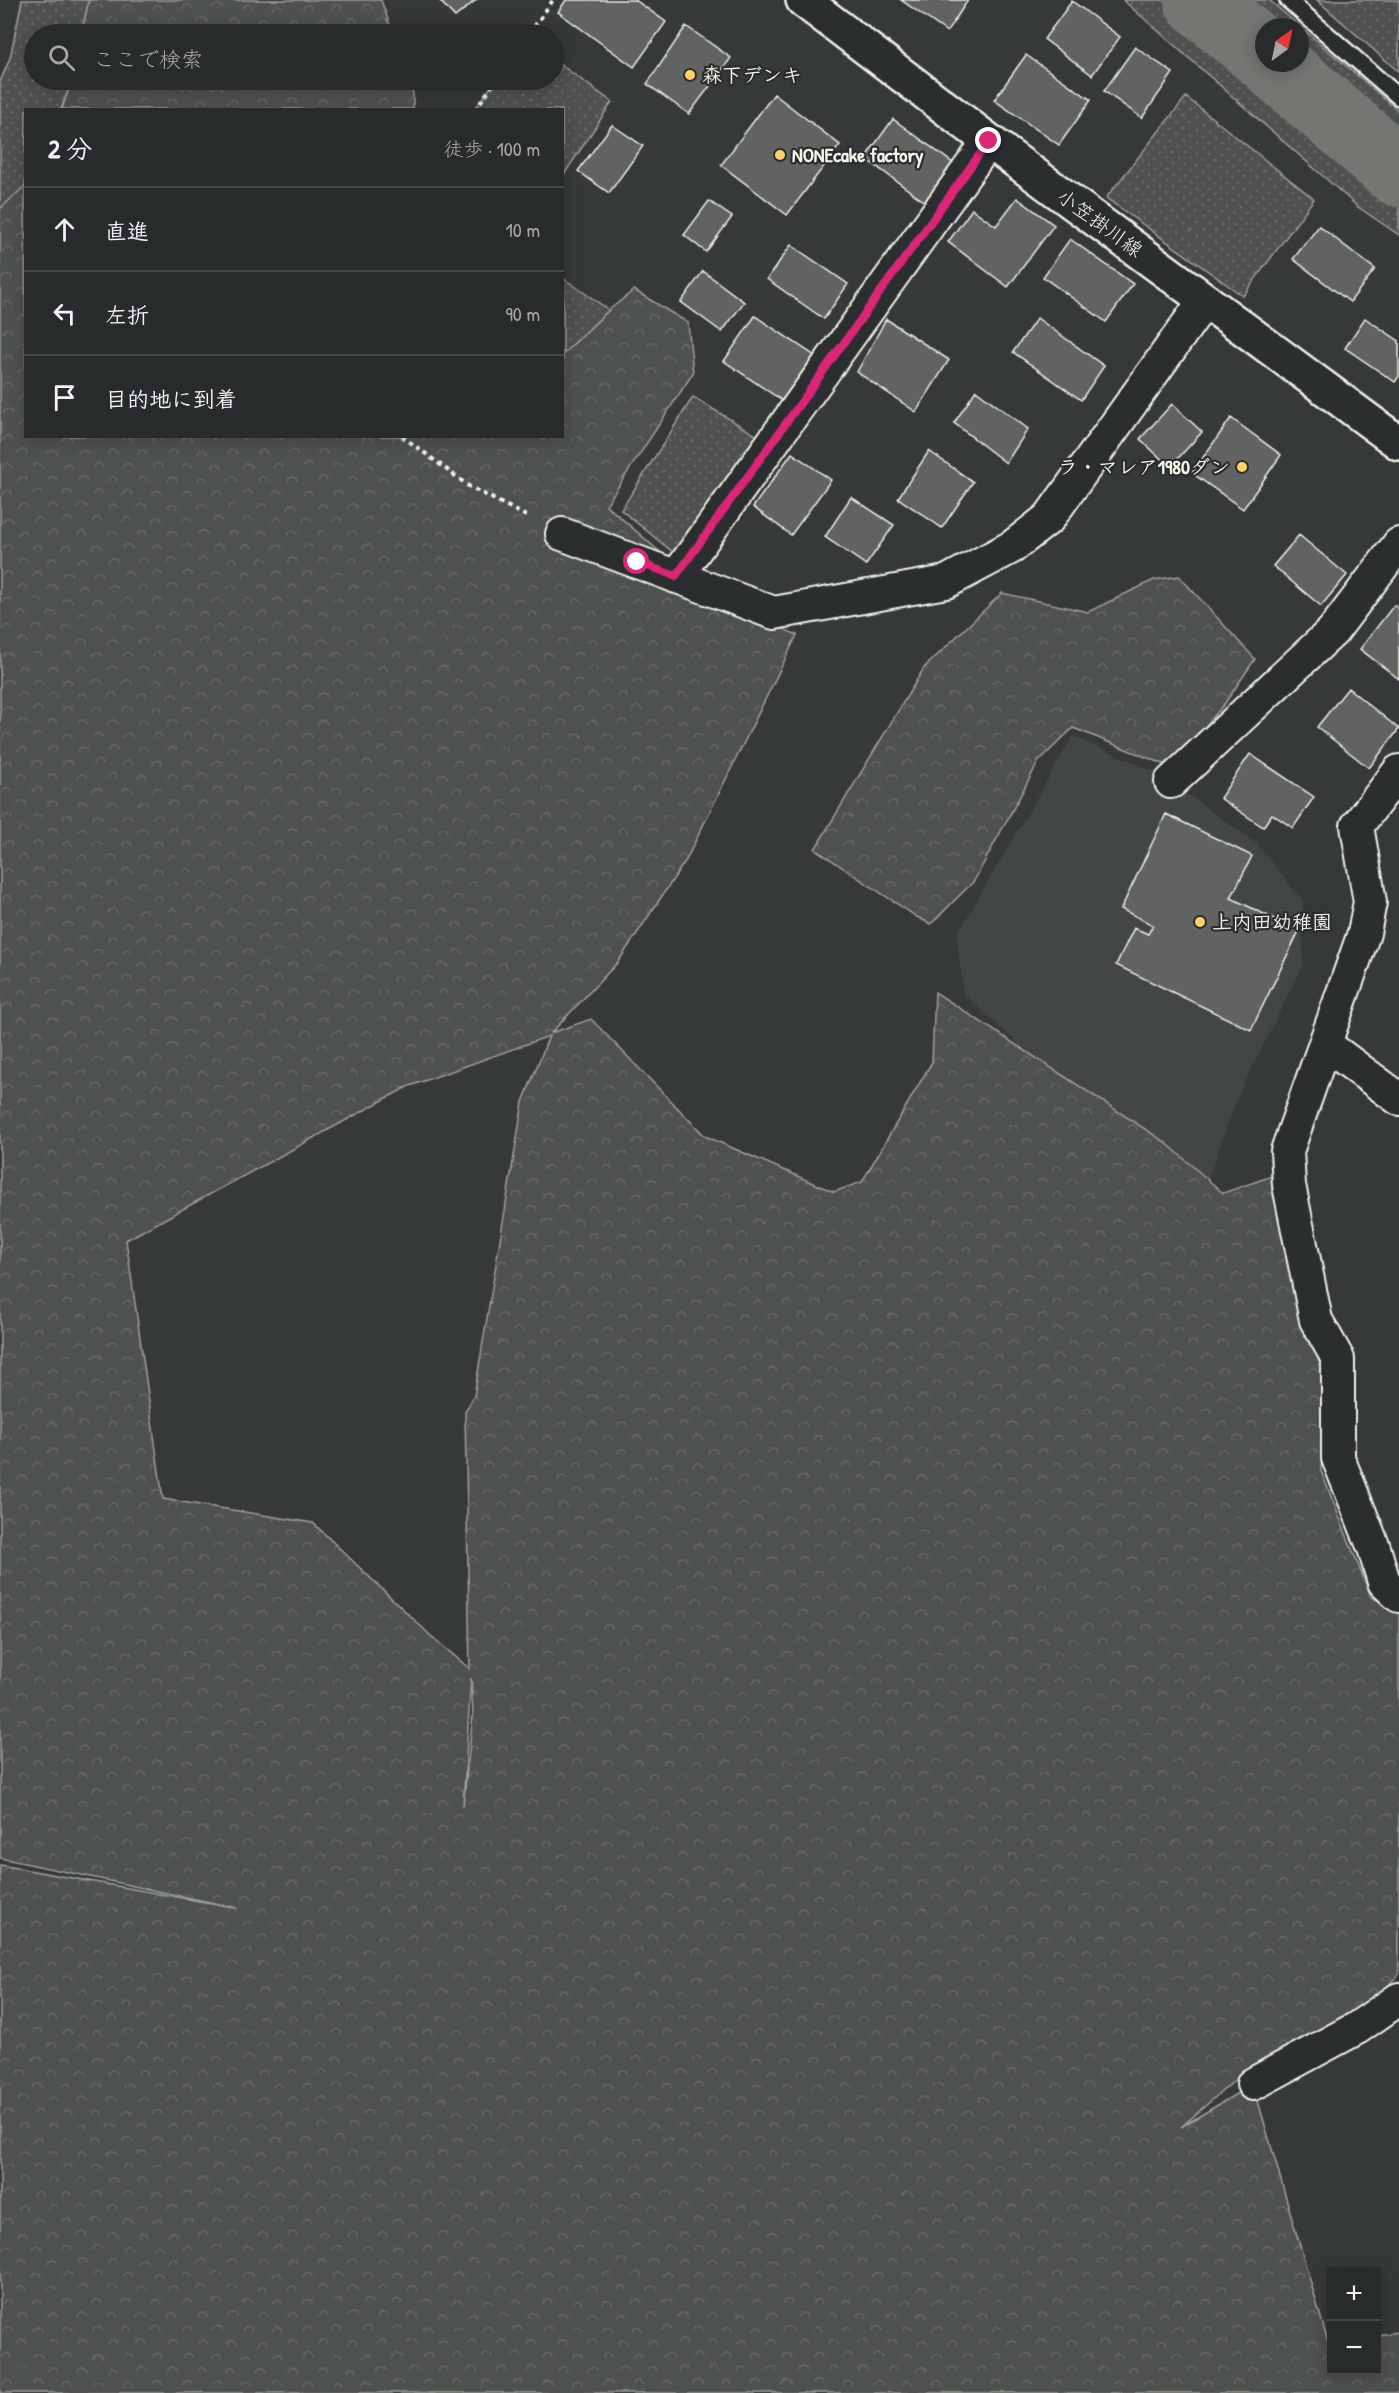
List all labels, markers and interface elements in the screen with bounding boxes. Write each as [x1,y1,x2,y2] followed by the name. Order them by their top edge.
[1255,18,1309,72] north arrow
[24,24,564,90] search box
[45,41,78,74] icon: search
[93,44,203,74] text: ここで検索
[702,61,802,88] place label: 森下デンキ
[683,68,697,82] marker: 森下デンキ
[975,127,1001,153] route end
[48,131,92,166] text: 2 分
[443,135,540,162] text: 徒歩 · 100 m
[792,141,924,169] place label: NONEcake factory
[773,148,787,162] marker: NONEcake factory
[1052,182,1149,263] street label: 小笠掛川線
[48,213,81,246] icon: ahead
[105,216,149,246] text: 直進
[506,216,540,243] text: 10 m
[48,297,81,330] icon: left
[105,300,149,330] text: 左折
[506,300,540,327] text: 90 m
[48,381,81,414] icon: arrive
[105,384,237,414] text: 目的地に到着
[1058,453,1230,480] place label: ラ・マレア1980ダン
[1235,460,1249,474] marker: ラ・マレア1980ダン
[623,548,649,574] route start
[1212,908,1332,935] place label: 上内田幼稚園
[1193,915,1207,929] marker: 上内田幼稚園
[1327,2267,1381,2375] map controls
[1327,2267,1381,2321] button: +
[1327,2321,1381,2375] button: −

